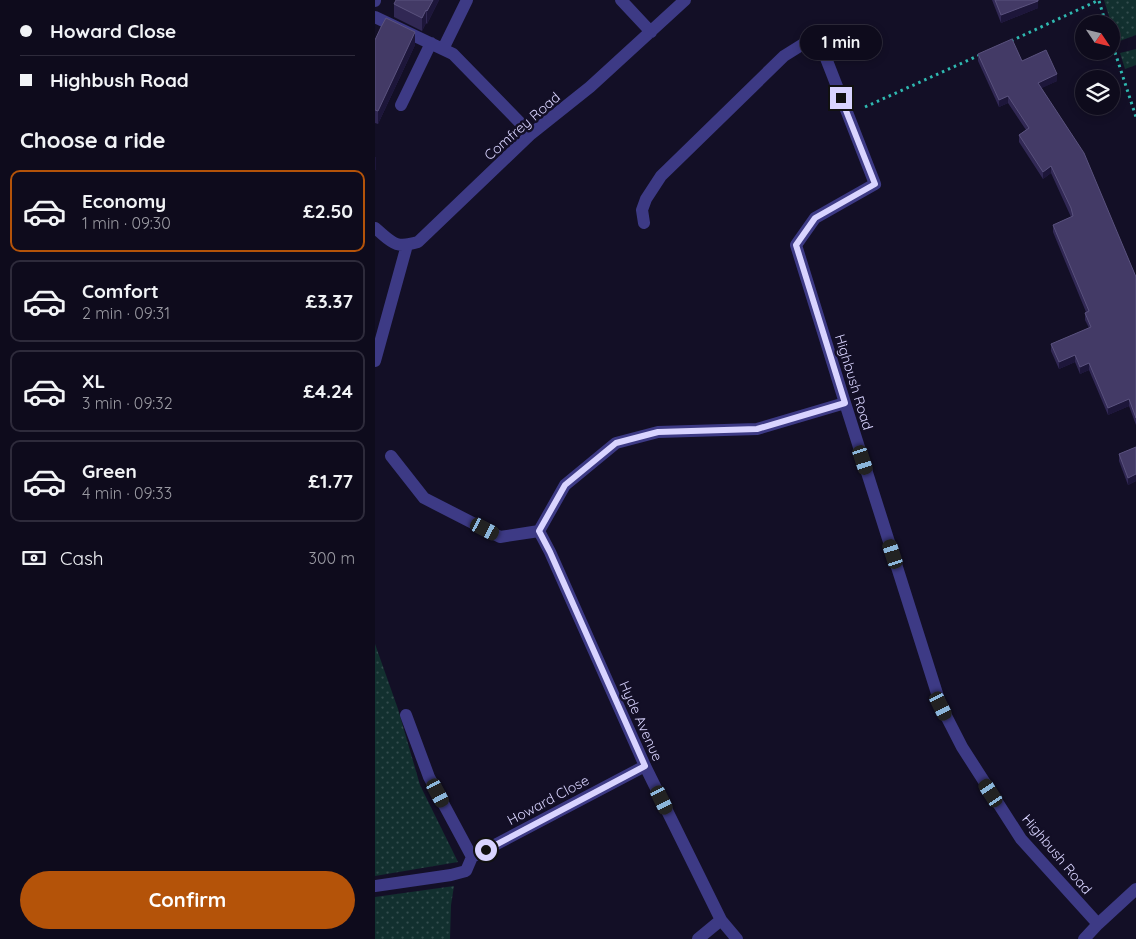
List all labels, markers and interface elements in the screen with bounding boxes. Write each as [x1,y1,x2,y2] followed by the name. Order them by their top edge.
[1075,15,1120,60] north arrow
[1075,15,1120,115] map controls
[50,19,176,43] text: Howard Close
[800,26,882,61] callout: 1 min
[822,32,860,52] text: 1 min
[50,68,189,92] text: Highbush Road
[1075,70,1120,115] button: layers
[830,87,852,109] route end
[480,88,564,164] street label: Comfrey Road
[20,126,165,154] text: Choose a ride
[22,189,67,234] icon: car
[82,189,166,213] text: Economy
[303,199,353,223] text: £2.50
[82,213,171,233] text: 1 min · 09:30
[22,279,67,324] icon: car
[82,279,159,303] text: Comfort
[306,289,353,313] text: £3.37
[82,303,170,323] text: 2 min · 09:31
[831,332,877,432] street label: Highbush Road
[22,369,67,414] icon: car
[82,369,105,393] text: XL
[303,379,353,403] text: £4.24
[82,393,173,413] text: 3 min · 09:32
[851,443,874,477] car
[22,459,67,504] icon: car
[82,459,137,483] text: Green
[308,469,353,493] text: £1.77
[82,483,172,503] text: 4 min · 09:33
[468,516,501,542] car
[881,537,904,571] car
[20,544,48,572] icon: cash
[60,546,104,570] text: Cash
[309,548,355,568] text: 300 m
[615,678,667,764] street label: Hyde Avenue
[927,689,954,723] car
[504,771,592,829] street label: Howard Close
[424,776,451,810] car
[976,776,1005,810] car
[648,783,675,817] car
[1018,810,1096,898] street label: Highbush Road
[475,839,497,861] route start
[20,871,355,929] button: Confirm

